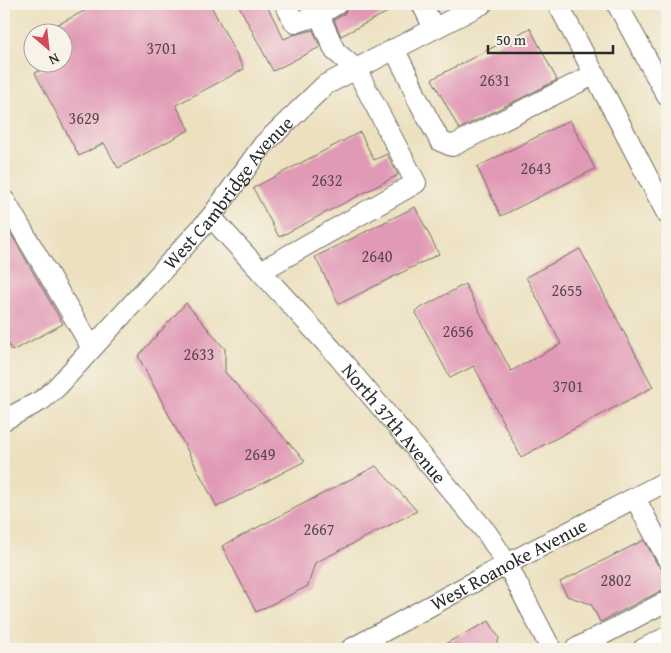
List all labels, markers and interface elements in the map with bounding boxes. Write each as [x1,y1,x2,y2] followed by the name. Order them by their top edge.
[22,22,72,72] north arrow
[488,22,614,54] scale bar
[496,29,527,50] text: 50 m
[147,36,177,60] house number: 3701
[45,48,63,71] text: N
[480,68,510,92] house number: 2631
[69,106,100,130] house number: 3629
[156,109,299,275] street label: West Cambridge Avenue
[521,156,551,180] house number: 2643
[312,168,342,192] house number: 2632
[362,244,393,268] house number: 2640
[552,278,582,302] house number: 2655
[443,319,474,343] house number: 2656
[184,342,214,366] house number: 2633
[335,357,453,490] street label: North 37th Avenue
[553,374,583,398] house number: 3701
[245,442,276,466] house number: 2649
[425,511,592,617] street label: West Roanoke Avenue
[304,517,335,541] house number: 2667
[601,568,631,592] house number: 2802

